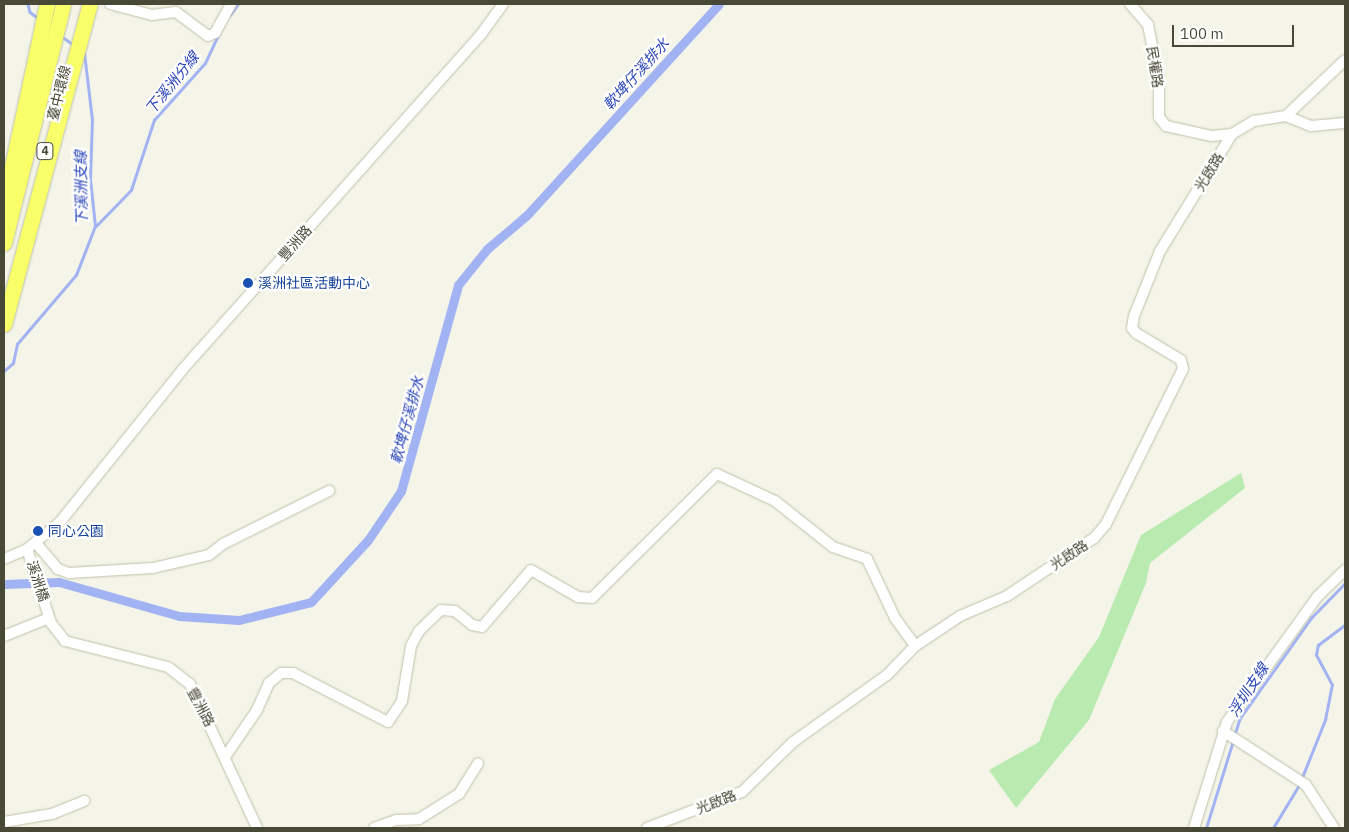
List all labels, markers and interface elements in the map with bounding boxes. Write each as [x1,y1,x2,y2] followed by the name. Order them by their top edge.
[1174,15,1296,47] scale bar
[1180,24,1224,43] text: 100 m
[599,35,673,113] water label: 軟埤仔溪排水
[1143,45,1167,89] street label: 民權路
[141,48,203,118] water label: 下溪洲分線
[44,64,74,122] street label: 臺中環線
[36,142,54,160] road number: 4
[71,150,91,226] water label: 下溪洲支線
[1191,150,1227,194] street label: 光啟路
[275,222,315,264] street label: 豐洲路
[258,275,370,291] place label: 溪洲社區活動中心
[242,277,254,289] marker: 溪洲社區活動中心
[387,374,427,466] water label: 軟埤仔溪排水
[48,523,104,539] place label: 同心公園
[32,525,44,537] marker: 同心公園
[1047,536,1091,574] street label: 光啟路
[24,558,52,604] street label: 溪洲橋
[1224,660,1272,720] water label: 浮圳支線
[184,685,218,729] street label: 豐洲路
[693,786,739,818] street label: 光啟路

